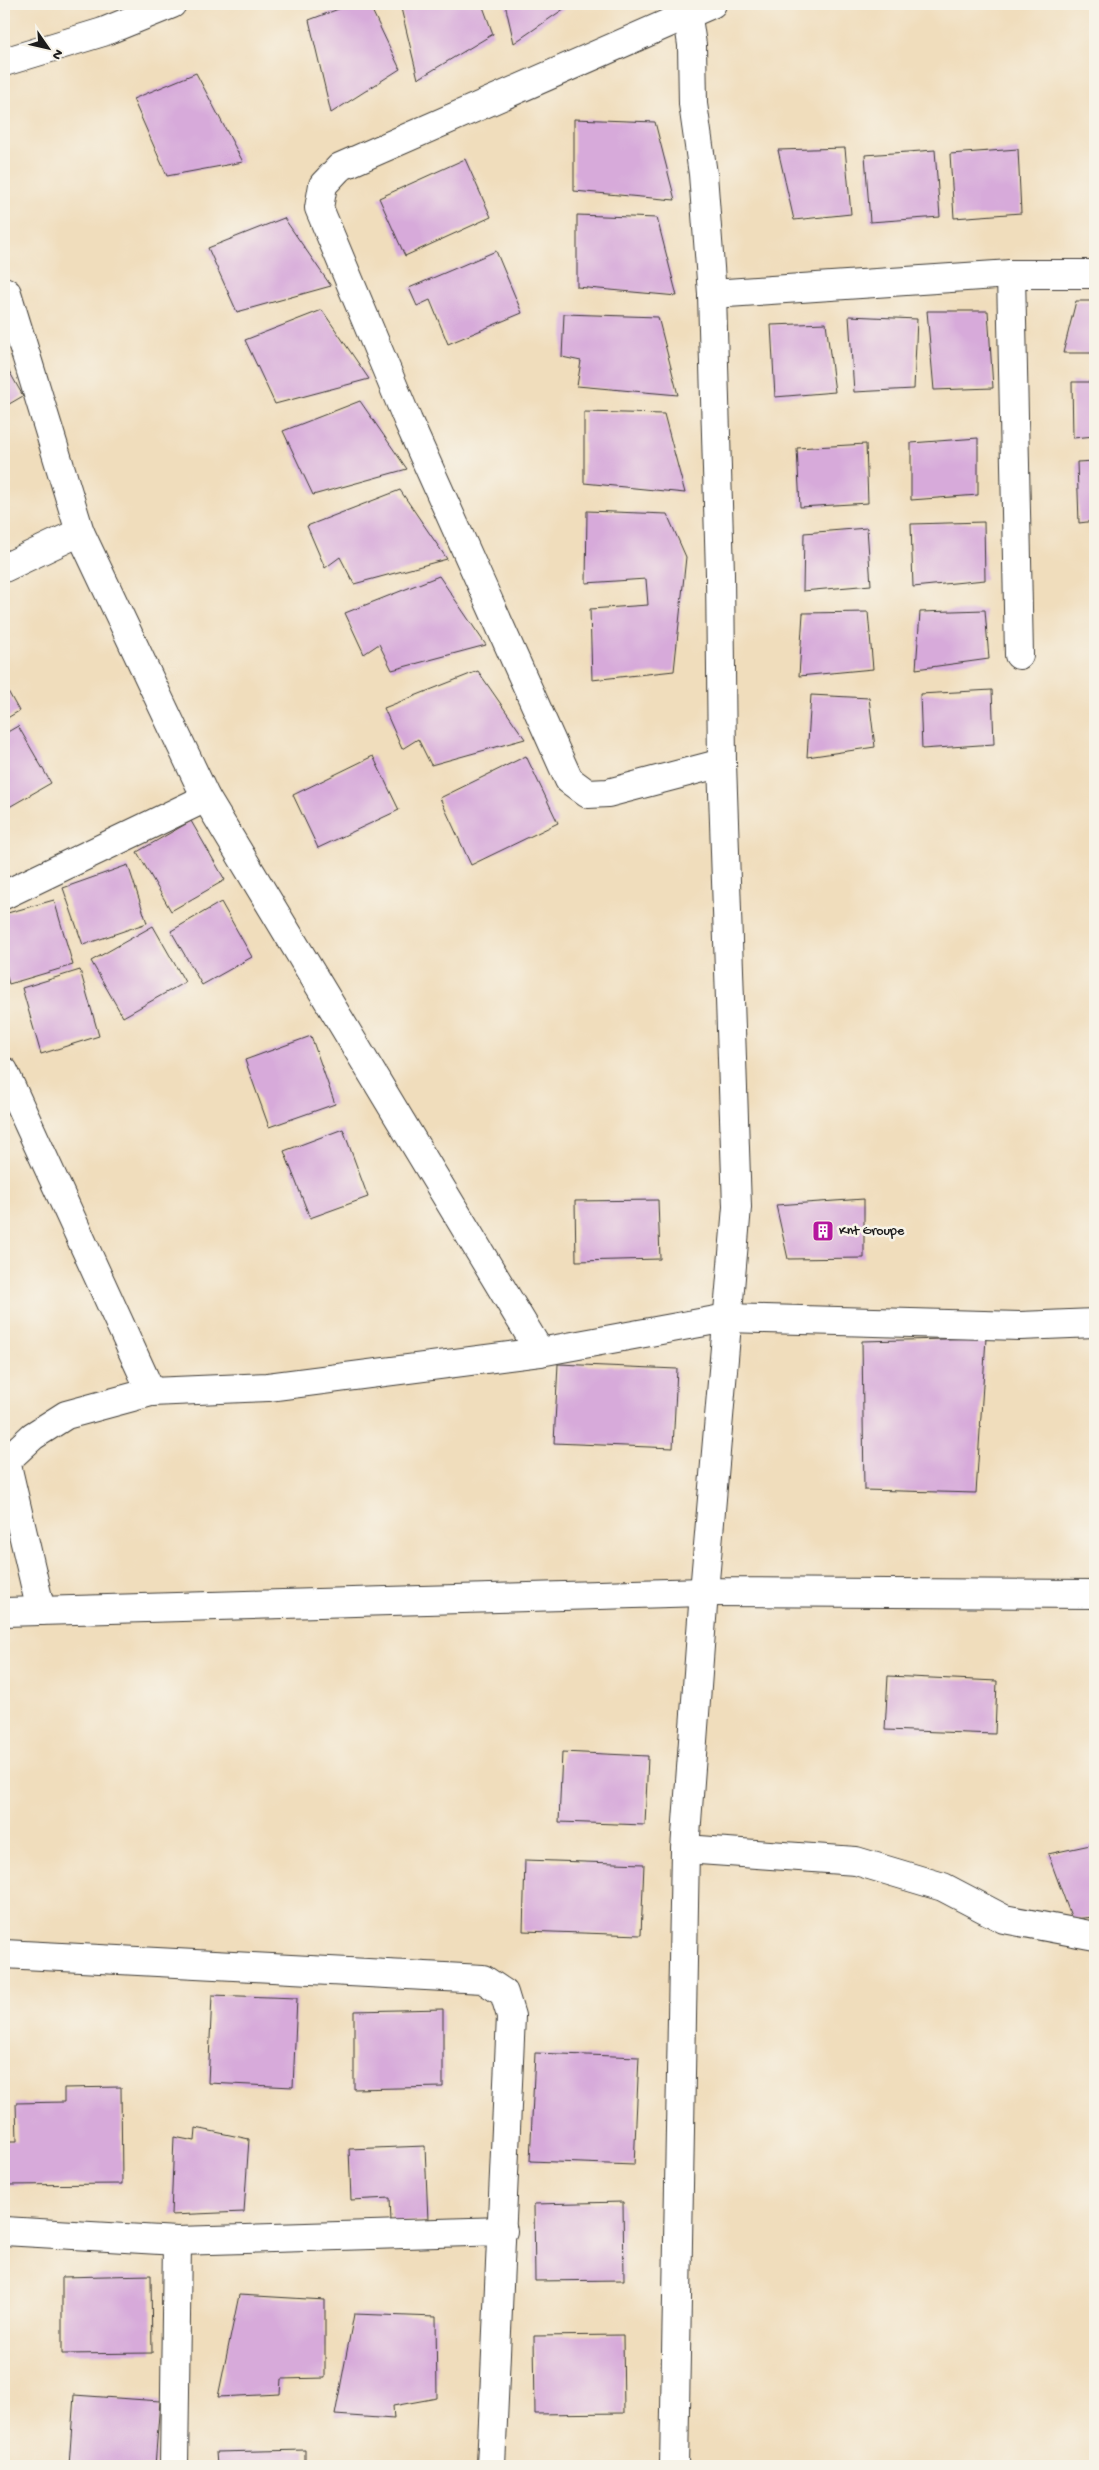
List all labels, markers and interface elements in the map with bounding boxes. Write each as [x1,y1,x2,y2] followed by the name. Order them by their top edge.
[22,22,72,72] north arrow
[47,45,66,62] text: N
[811,1219,835,1243] building icon: Knt Groupe
[839,1223,905,1240] place label: Knt Groupe

